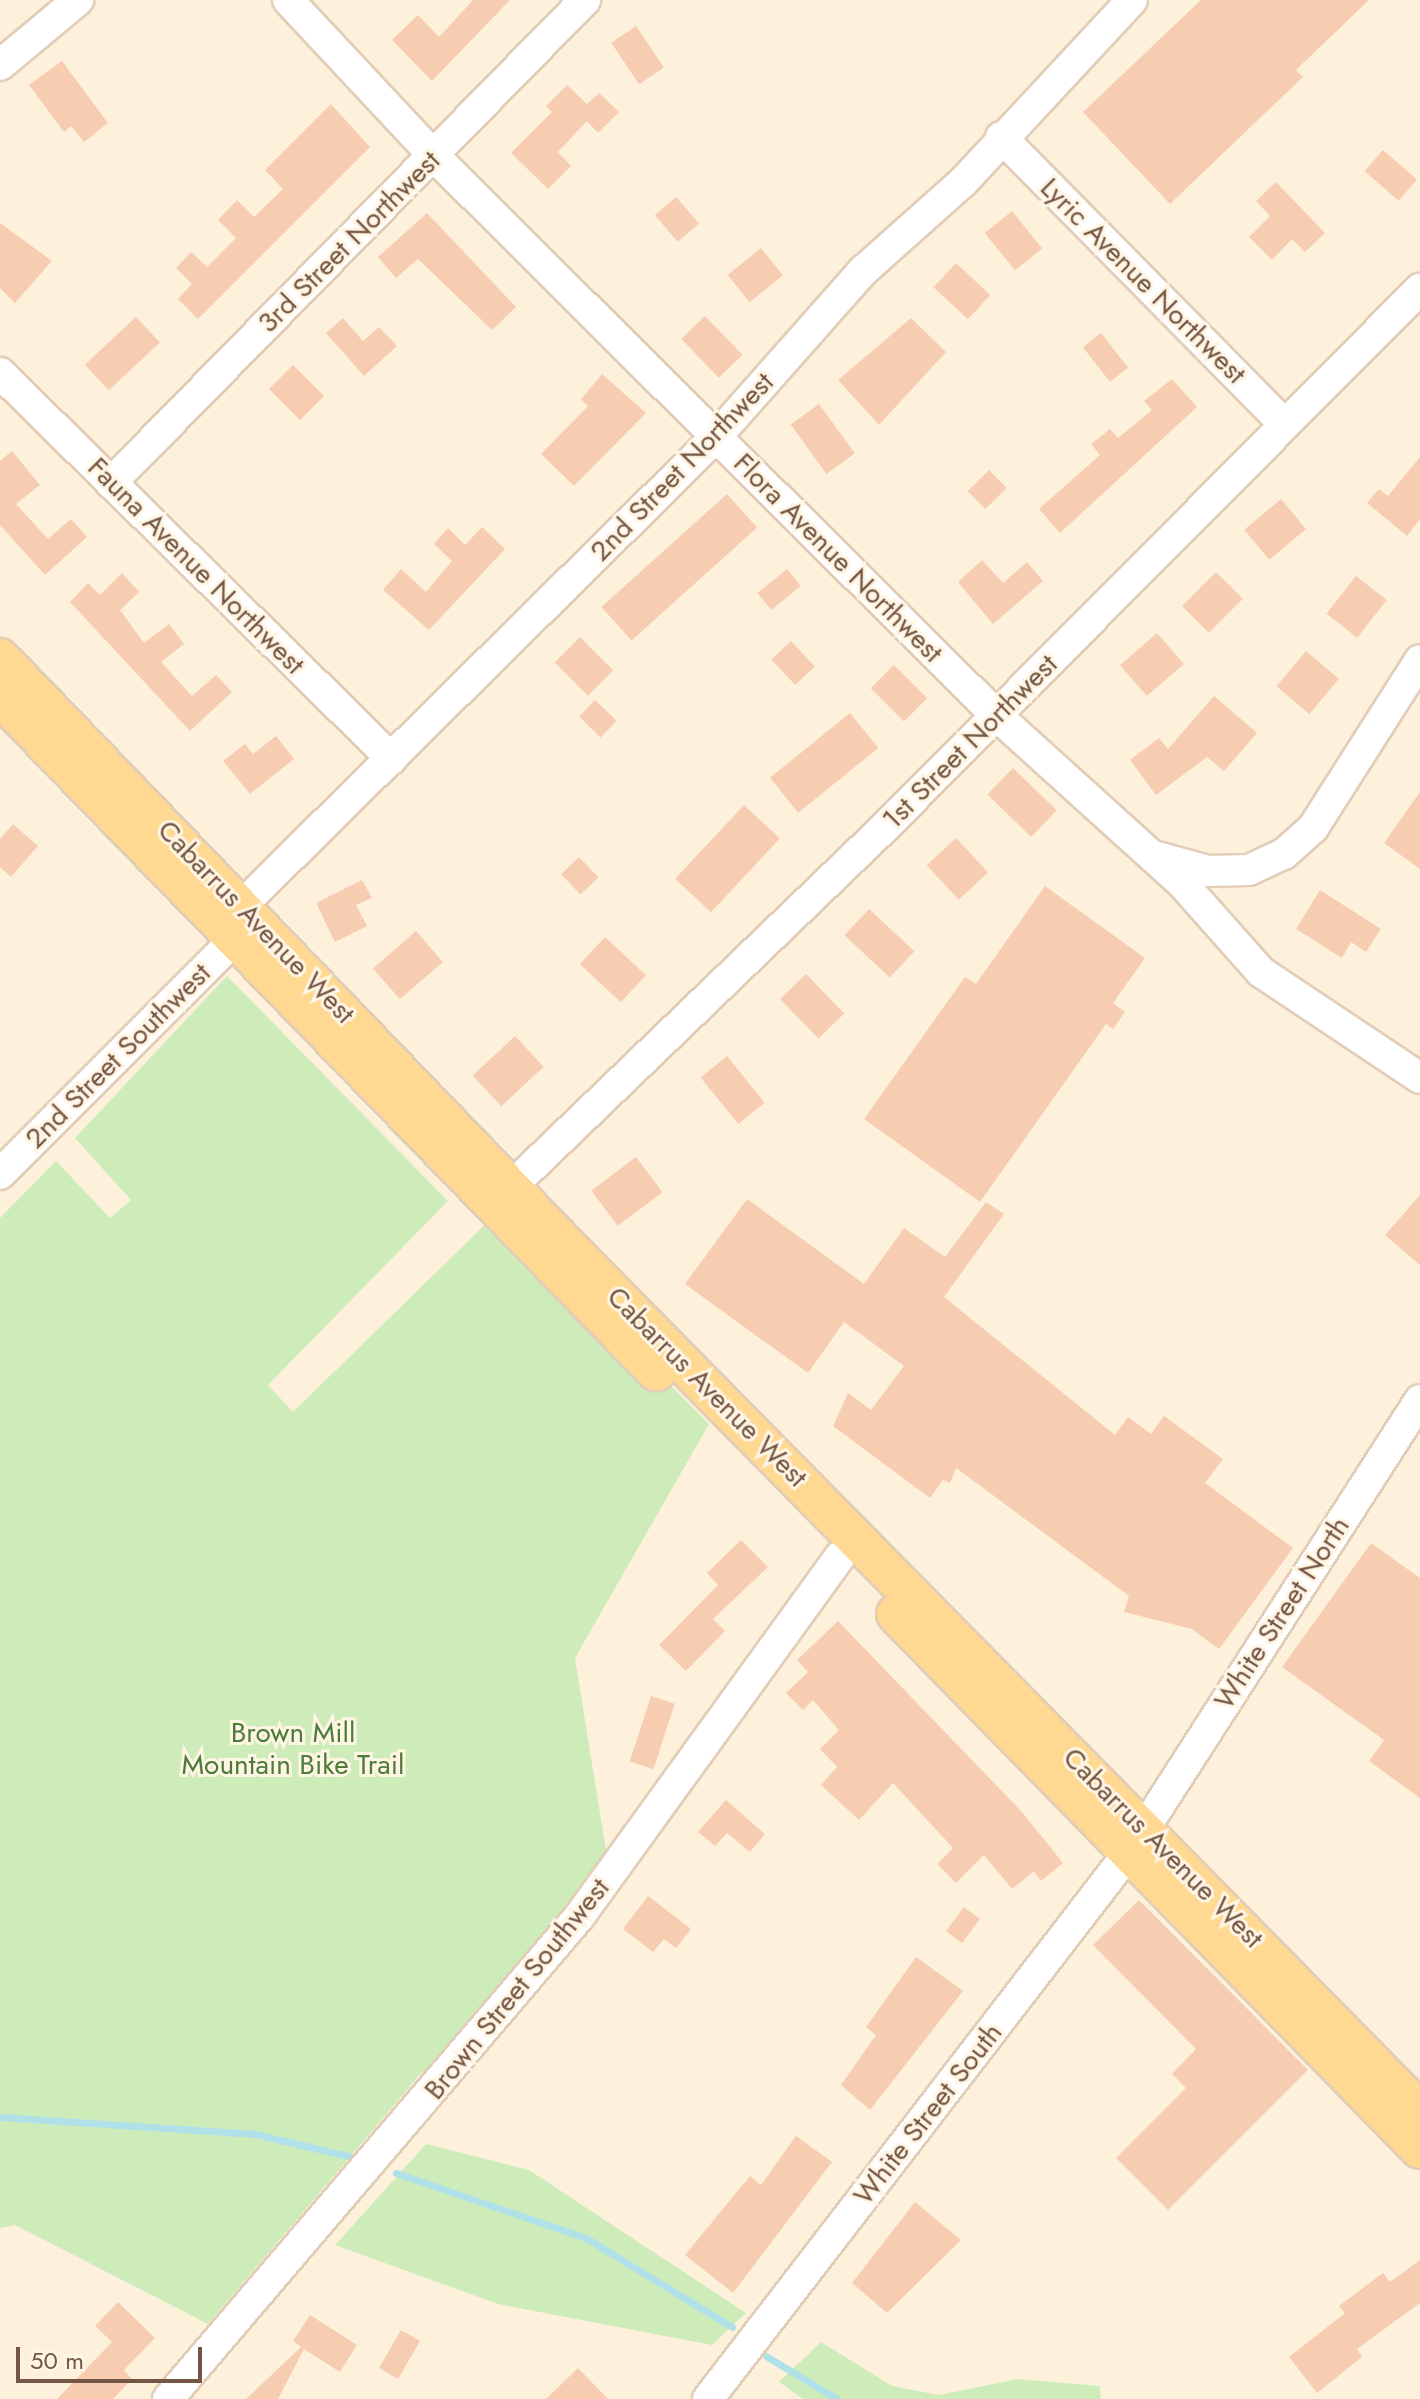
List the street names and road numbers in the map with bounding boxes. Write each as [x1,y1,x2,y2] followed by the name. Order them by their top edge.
[251,144,447,340] street label: 3rd Street Northwest
[1033,171,1253,391] street label: Lyric Avenue Northwest
[583,366,781,568] street label: 2nd Street Northwest
[727,447,949,669] street label: Flora Avenue Northwest
[81,451,311,681] street label: Fauna Avenue Northwest
[876,648,1064,836] street label: 1st Street Northwest
[150,814,362,1030] street label: Cabarrus Avenue West
[18,956,218,1156] street label: 2nd Street Southwest
[600,1280,814,1494] street label: Cabarrus Avenue West
[1207,1511,1357,1715] street label: White Street North
[1056,1741,1270,1955] street label: Cabarrus Avenue West
[418,1872,616,2106] street label: Brown Street Southwest
[847,2017,1009,2211] street label: White Street South

